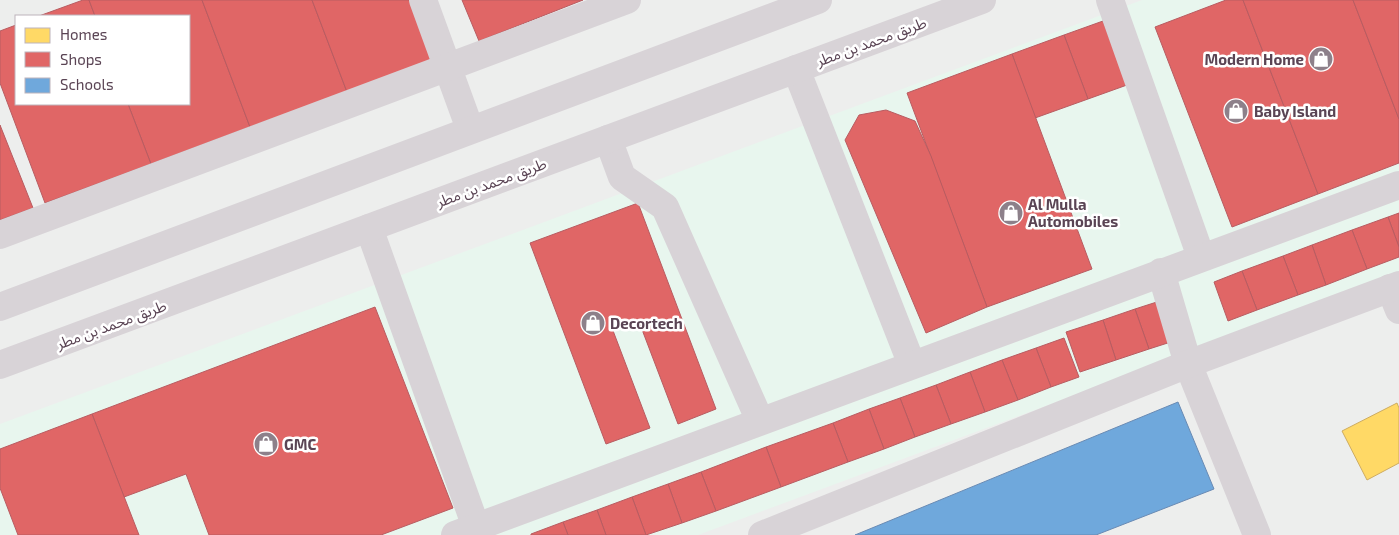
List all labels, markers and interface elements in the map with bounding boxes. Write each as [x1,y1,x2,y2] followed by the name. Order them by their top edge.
[813,13,929,71] street label: طريق محمد بن مطر
[15,15,190,105] legend
[60,25,107,43] text: Homes
[1308,46,1334,72] shop icon: Modern Home
[60,50,102,68] text: Shops
[1204,50,1304,68] place label: Modern Home
[60,75,114,93] text: Schools
[1223,98,1249,124] shop icon: Baby Island
[1254,102,1336,121] place label: Baby Island
[433,154,549,212] street label: طريق محمد بن مطر
[1028,195,1118,230] place label: Al Mulla Automobiles
[998,200,1024,226] shop icon: Al Mulla Automobiles
[53,296,169,354] street label: طريق محمد بن مطر
[580,310,606,336] shop icon: Decortech
[610,314,683,332] place label: Decortech
[253,431,279,457] shop icon: GMC
[284,435,316,453] place label: GMC

